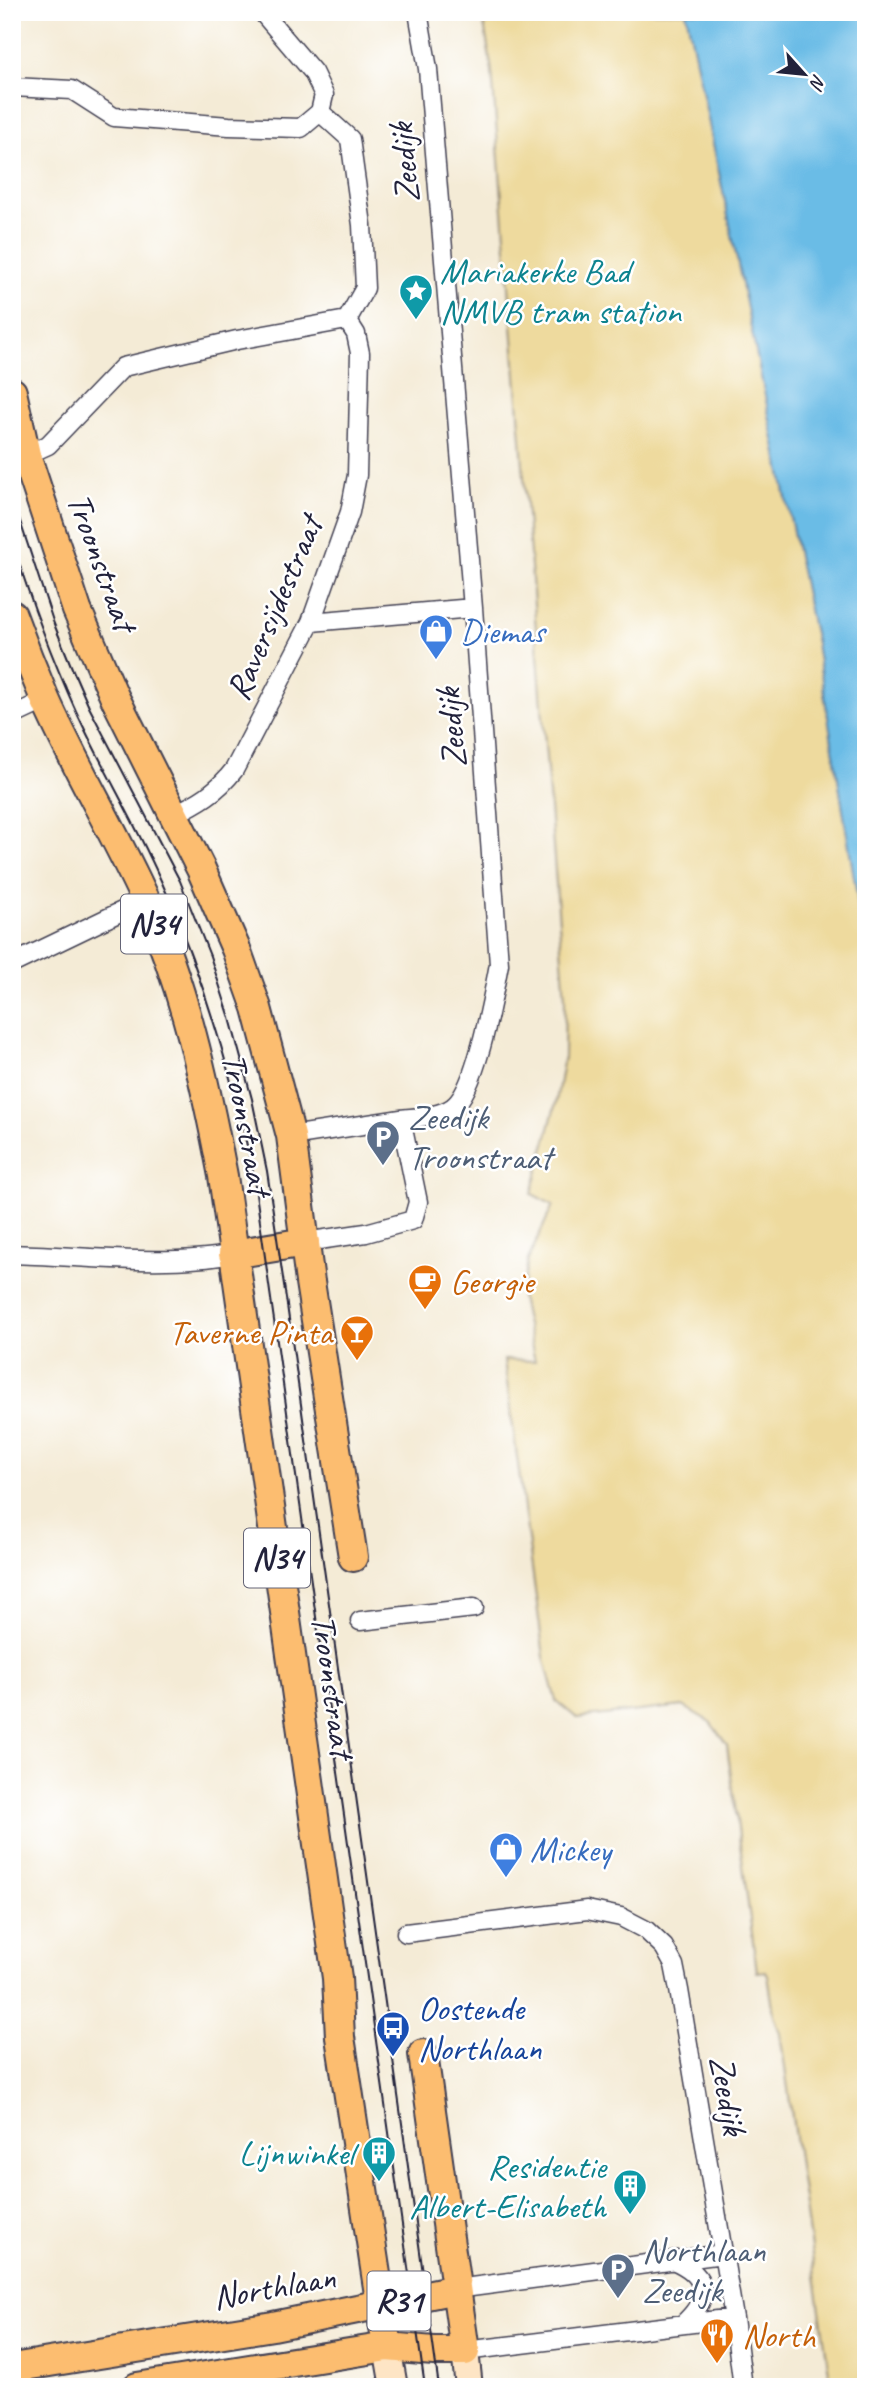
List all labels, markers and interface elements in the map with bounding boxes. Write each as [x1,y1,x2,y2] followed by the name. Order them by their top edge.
[770,38,840,108] north arrow
[803,71,832,95] text: N
[378,119,430,205] street label: Zeedijk
[440,249,682,334] place label: Mariakerke Bad NMVB tram station
[397,272,435,321] place icon: Mariakerke Bad NMVB tram station
[56,487,149,641] street label: Troonstraat
[215,505,335,707] street label: Raversijdestraat
[460,609,548,654] place label: Diemas
[417,612,455,661] shop icon: Diemas
[425,684,477,770] street label: Zeedijk
[121,894,187,954] road number: N34
[211,1049,284,1203] street label: Troonstraat
[408,1095,556,1180] place label: Zeedijk Troonstraat
[364,1118,402,1167] parking icon: Zeedijk Troonstraat
[450,1259,536,1304] place label: Georgie
[406,1262,444,1311] cafe icon: Georgie
[169,1310,334,1355] place label: Taverne Pinta
[338,1313,376,1362] bar icon: Taverne Pinta
[244,1528,310,1588] road number: N34
[301,1612,366,1765] street label: Troonstraat
[530,1827,614,1872] place label: Mickey
[487,1830,525,1879] shop icon: Mickey
[418,1986,542,2071] place label: Oostende Northlaan
[374,2009,412,2058] bus stop icon: Oostende Northlaan
[699,2052,757,2140] street label: Zeedijk
[239,2131,360,2176] place label: Lijnwinkel
[360,2134,398,2183] building icon: Lijnwinkel
[409,2144,609,2229] place label: Residentie Albert-Elisabeth
[611,2167,649,2216] building icon: Residentie Albert-Elisabeth
[642,2228,766,2313] place label: Northlaan Zeedijk
[599,2251,637,2300] parking icon: Northlaan Zeedijk
[209,2254,339,2320] street label: Northlaan
[368,2272,430,2330] road number: R31
[742,2313,817,2358] place label: North
[698,2316,736,2365] restaurant icon: North

